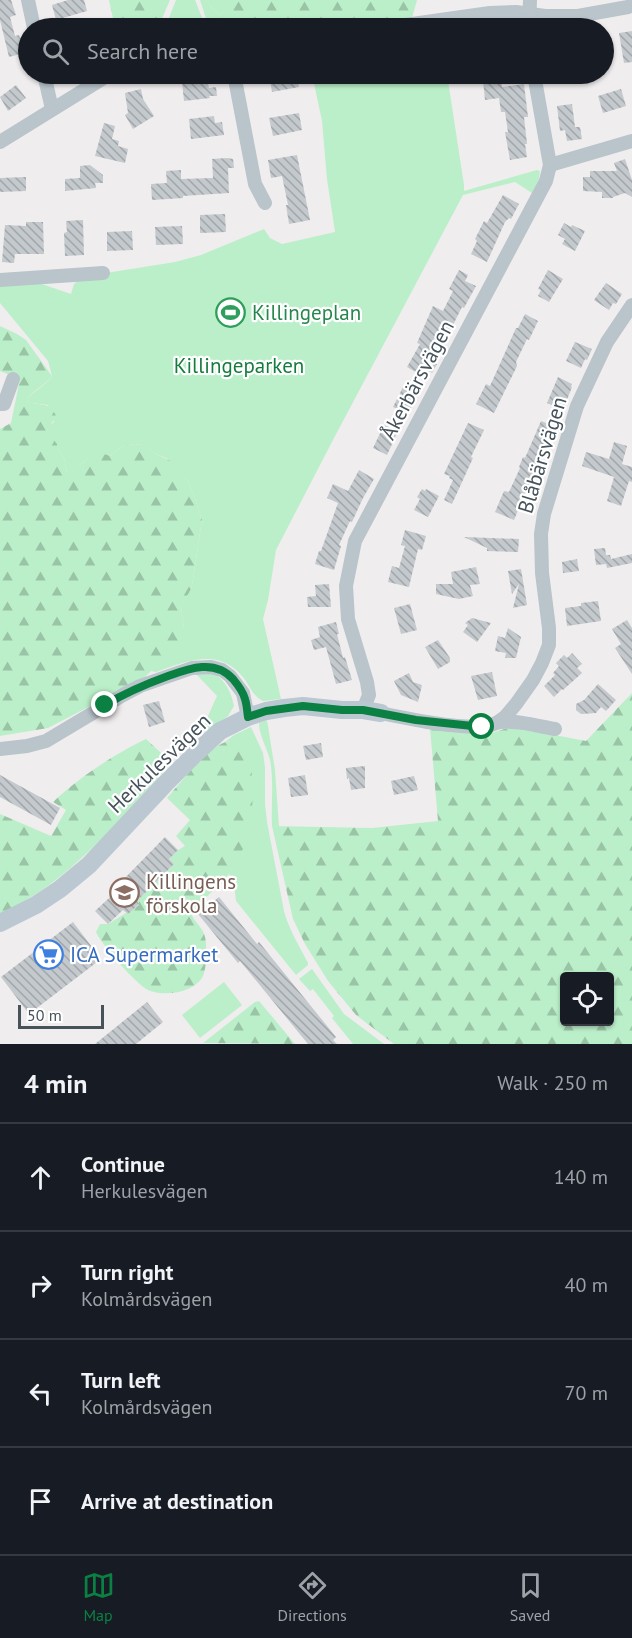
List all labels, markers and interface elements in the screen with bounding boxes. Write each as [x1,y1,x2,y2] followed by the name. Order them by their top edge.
[18,18,614,84] search box
[39,35,72,68] icon: search
[87,37,198,65] text: Search here
[215,296,247,328] sports icon: Killingeplan
[252,299,361,326] place label: Killingeplan
[374,316,460,444] street label: Åkerbärsvägen
[174,352,304,379] park label: Killingeparken
[511,393,573,517] street label: Blåbärsvägen
[91,691,117,717] route end
[102,707,216,819] street label: Herkulesvägen
[468,713,494,739] route start
[146,868,236,919] place label: Killingens förskola
[109,877,141,909] school or university icon: Killingens förskola
[33,938,65,970] supermarket icon: ICA Supermarket
[70,941,218,968] place label: ICA Supermarket
[560,972,614,1026] map controls
[560,972,614,1026] button: locate
[18,1002,104,1030] scale bar
[27,1005,62,1025] text: 50 m
[24,1067,87,1100] text: 4 min
[497,1070,608,1096] text: Walk · 250 m
[81,1150,165,1178] text: Continue
[24,1161,57,1194] icon: ahead
[554,1164,608,1190] text: 140 m
[81,1178,208,1204] text: Herkulesvägen
[81,1258,173,1286] text: Turn right
[24,1269,57,1302] icon: right
[565,1272,608,1298] text: 40 m
[81,1286,212,1312] text: Kolmårdsvägen
[81,1366,161,1394] text: Turn left
[24,1377,57,1410] icon: left
[565,1380,608,1406] text: 70 m
[81,1394,212,1420] text: Kolmårdsvägen
[24,1485,57,1518] icon: arrive
[81,1487,273,1515] text: Arrive at destination
[82,1569,115,1625] tab: Map
[278,1569,347,1625] tab: Directions
[510,1569,550,1625] tab: Saved

